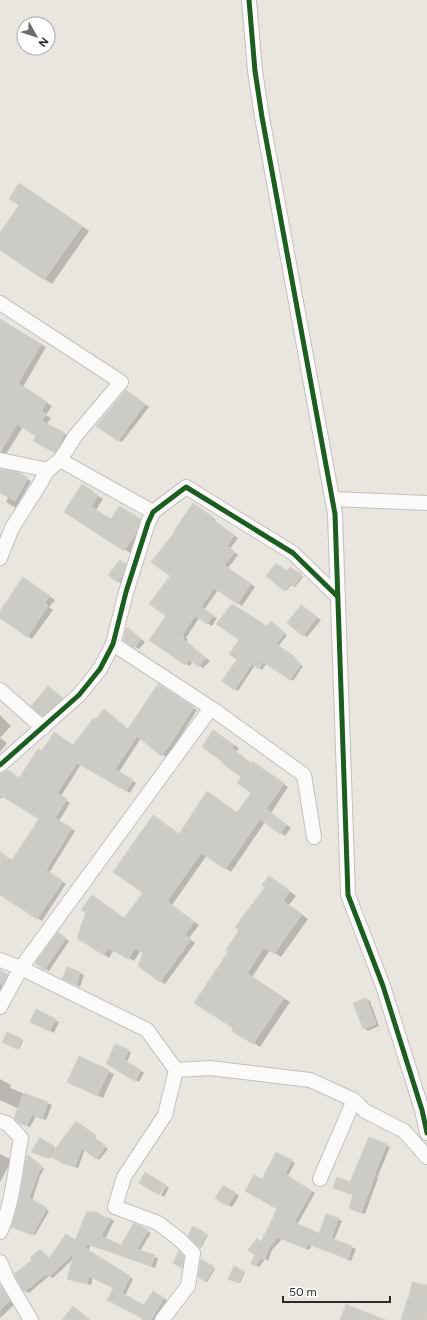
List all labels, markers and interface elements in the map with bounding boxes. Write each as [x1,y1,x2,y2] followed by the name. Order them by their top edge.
[16,16,56,56] north arrow
[36,35,51,49] text: N
[283,1278,390,1304] scale bar
[289,1285,317,1299] text: 50 m

